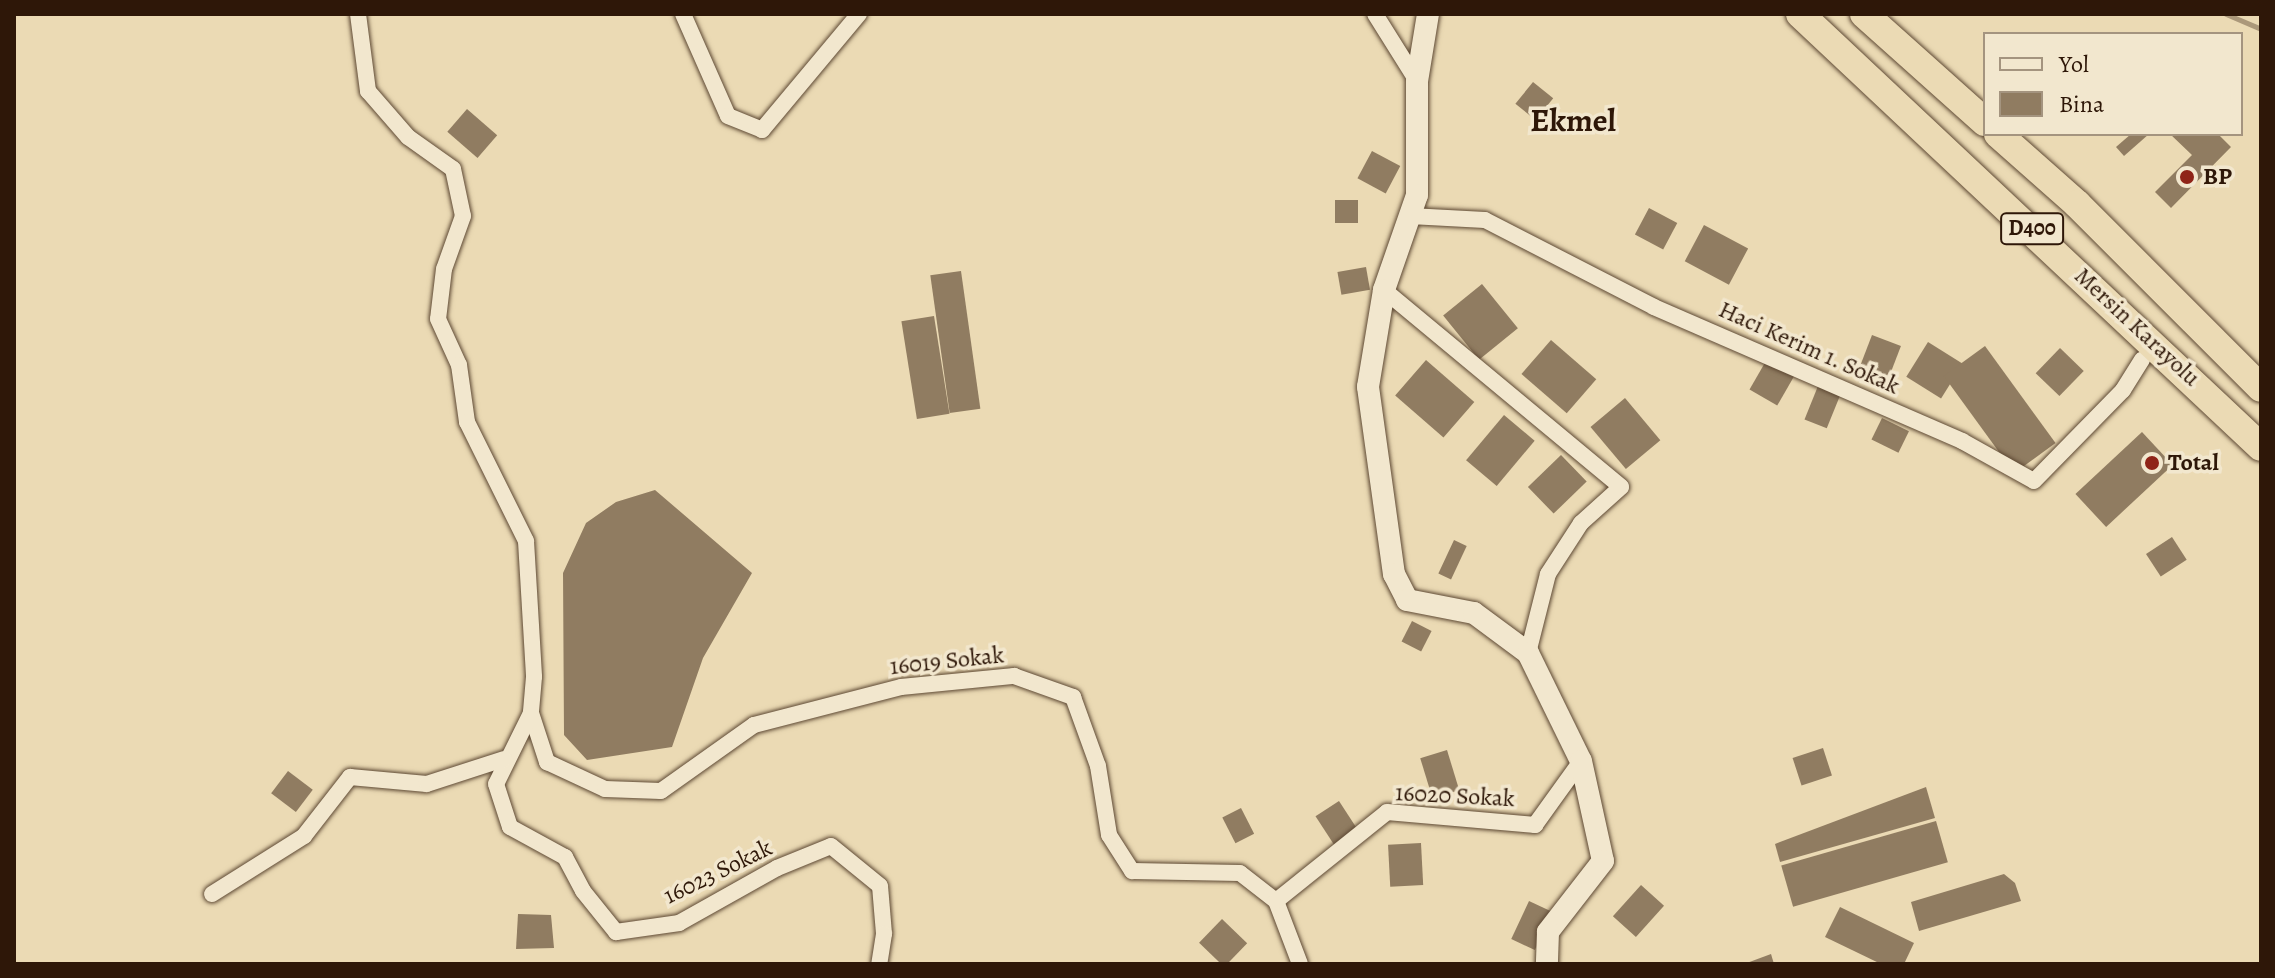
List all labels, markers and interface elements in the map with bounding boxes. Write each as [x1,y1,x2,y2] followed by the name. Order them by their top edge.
[1983,32,2243,136] legend
[2059,48,2089,80] text: Yol
[2059,88,2104,120] text: Bina
[1530,101,1616,139] district label: Ekmel
[2203,163,2232,191] place label: BP
[2178,168,2196,186] marker: BP
[2000,211,2064,247] road number: D400
[2068,262,2206,392] street label: Mersin Karayolu
[1714,295,1904,401] street label: Haci Kerim 1. Sokak
[2168,449,2219,477] place label: Total
[2143,454,2161,472] marker: Total
[888,641,1006,681] street label: 16019 Sokak
[1394,778,1516,814] street label: 16020 Sokak
[659,833,777,911] street label: 16023 Sokak

